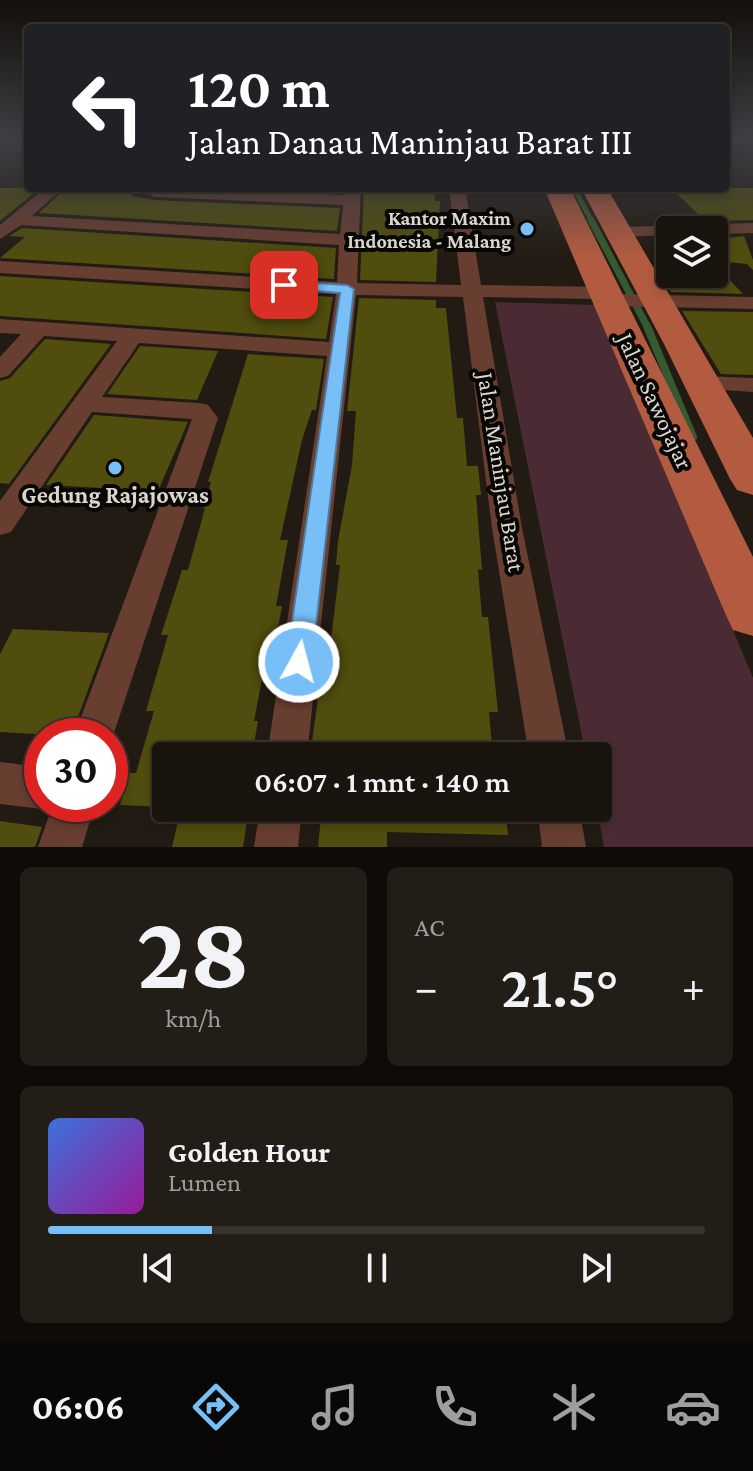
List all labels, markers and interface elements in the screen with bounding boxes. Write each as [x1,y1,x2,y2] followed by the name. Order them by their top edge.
[56,56,160,160] icon: left
[188,57,330,119] text: 120 m
[188,122,633,162] text: Jalan Danau Maninjau Barat III
[347,207,511,252] place label: Kantor Maxim Indonesia - Malang
[656,216,728,288] map controls
[656,216,728,288] button: layers
[518,220,536,238] marker: Kantor Maxim Indonesia - Malang
[250,251,318,319] pin
[262,263,306,307] icon: arrive
[611,327,699,474] street label: Jalan Sawojajar
[472,368,531,575] street label: Jalan Maninjau Barat
[106,459,124,477] marker: Gedung Rajajowas
[21,481,209,509] place label: Gedung Rajajowas
[257,620,341,704] position arrow
[24,718,128,822] speed limit sign: 30
[254,765,510,798] text: 06:07 · 1 mnt · 140 m
[136,894,250,1009] text: 28
[415,913,445,942] text: AC
[501,953,618,1020] text: 21.5°
[415,963,438,1011] text: −
[682,963,705,1011] text: +
[165,1004,221,1033] text: km/h
[168,1135,330,1168] text: Golden Hour
[168,1168,241,1197] text: Lumen
[136,1246,180,1290] icon: previous
[355,1246,399,1290] icon: pause
[574,1246,618,1290] icon: next
[188,1379,244,1435] icon: directions
[307,1379,363,1435] icon: music
[427,1379,483,1435] icon: phone
[546,1379,602,1435] icon: climate
[665,1379,721,1435] icon: car
[32,1387,125,1427] text: 06:06

